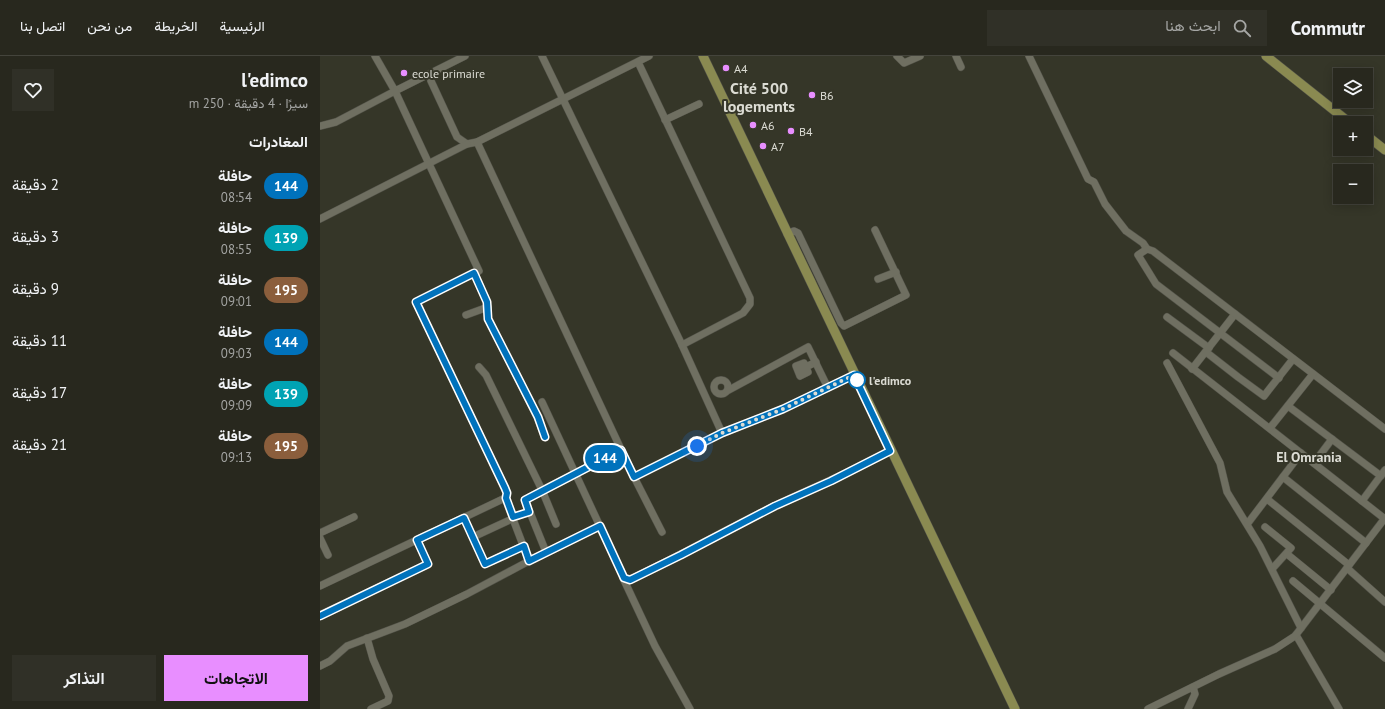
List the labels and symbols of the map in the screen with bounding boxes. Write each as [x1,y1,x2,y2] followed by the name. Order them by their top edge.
[734,61,748,76] place label: A4
[721,63,731,73] marker: A4
[412,66,485,81] place label: ecole primaire
[399,68,409,78] marker: ecole primaire
[723,78,795,116] district label: Cité 500 logements
[820,88,834,103] place label: B6
[807,90,817,100] marker: B6
[761,118,775,133] place label: A6
[748,120,758,130] marker: A6
[799,124,813,139] place label: B4
[786,126,796,136] marker: B4
[771,139,785,154] place label: A7
[758,141,768,151] marker: A7
[848,371,866,389] marker: l'edimco
[869,373,912,388] place label: l'edimco
[687,436,707,456] your location
[582,445,628,471] line badge: 144
[1276,448,1342,466] district label: El Omrania

